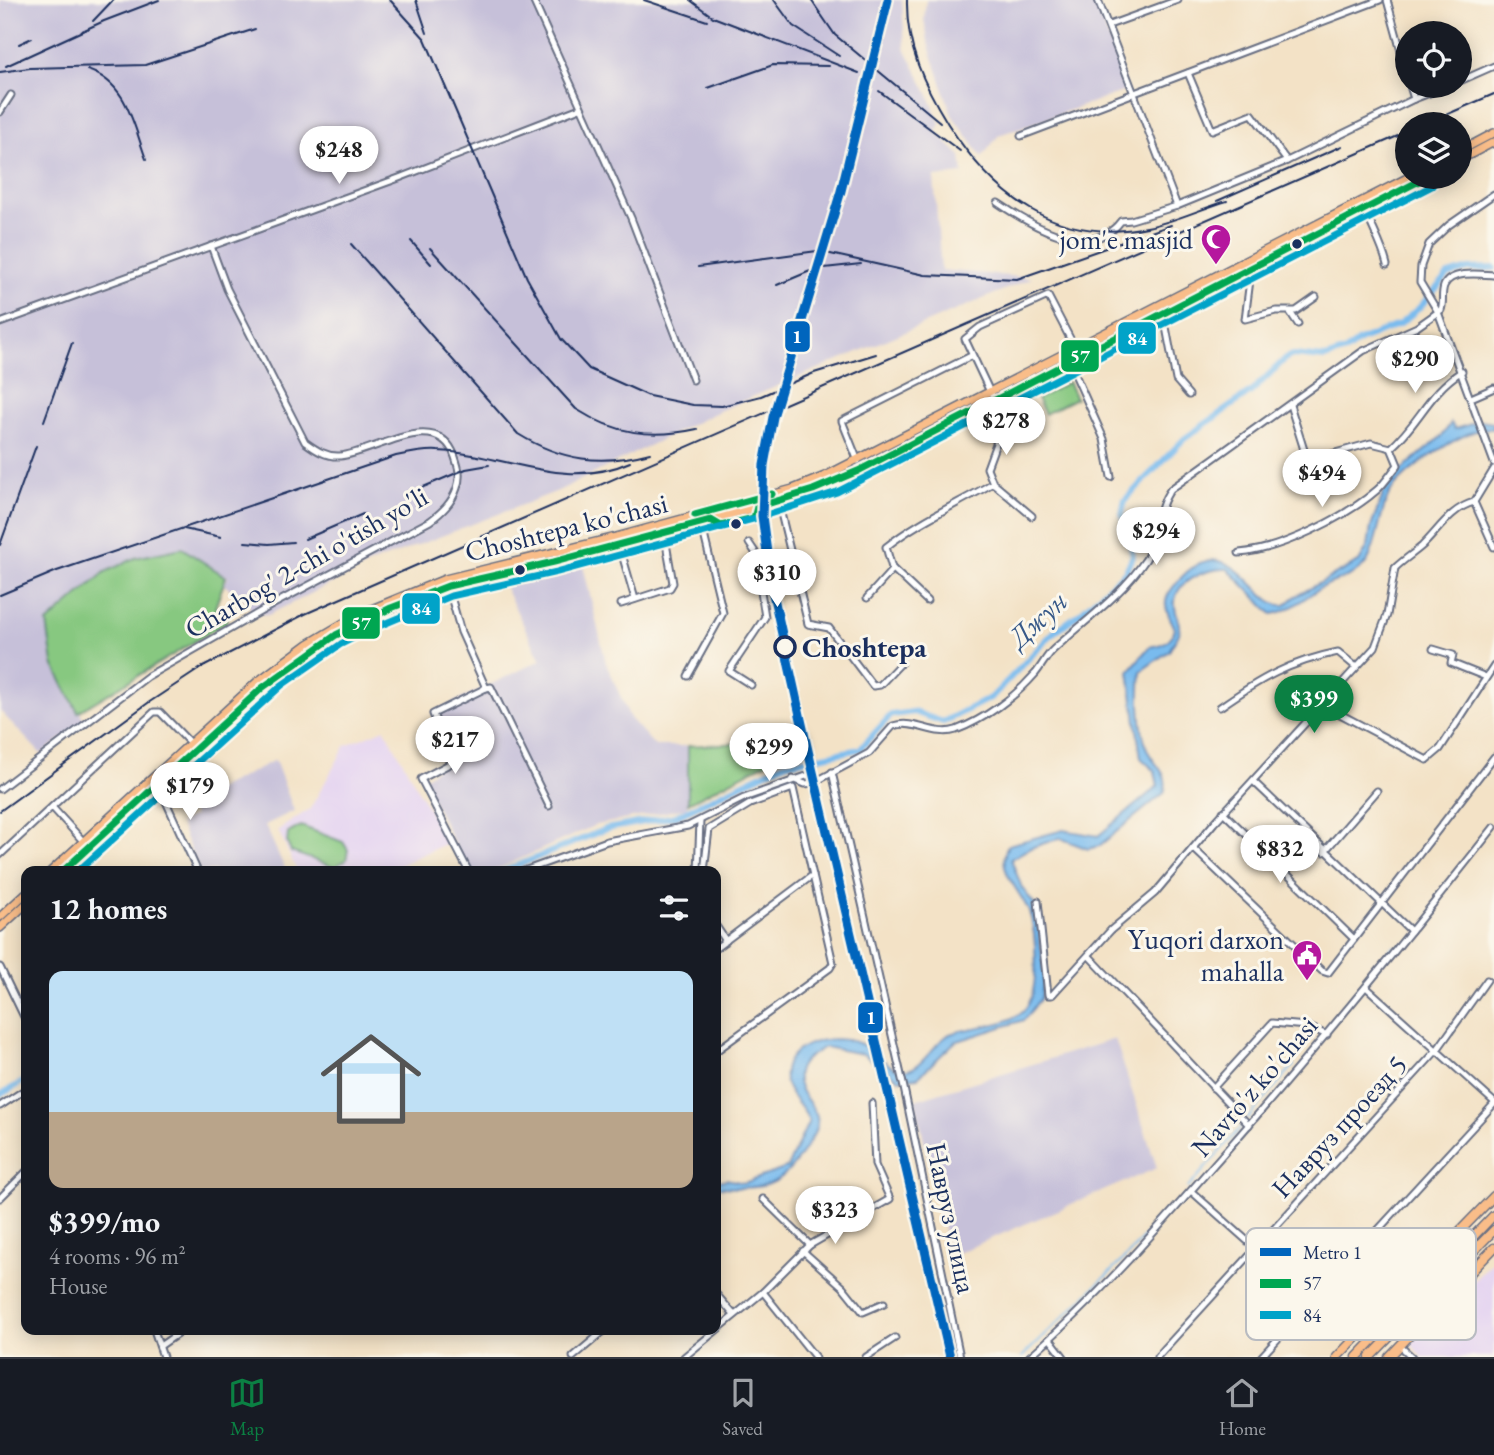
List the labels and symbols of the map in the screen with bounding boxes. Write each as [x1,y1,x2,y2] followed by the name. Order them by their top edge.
[298,127,380,186] pin: $248
[1059,221,1194,257] place label: jom'e masjid
[1199,222,1233,266] mosque icon: jom'e masjid
[1290,237,1304,251] unlabelled marker
[784,320,811,353] line badge: 1
[1117,321,1157,355] line badge: 84
[792,324,802,349] text: 1
[1127,326,1148,351] text: 84
[1374,336,1456,395] pin: $290
[1060,339,1100,373] line badge: 57
[1070,344,1091,369] text: 57
[965,398,1047,457] pin: $278
[1281,449,1363,509] pin: $494
[178,478,434,646] street label: Charbog' 2-chi o'tish yo'li
[461,484,671,570] street label: Choshtepa ko'chasi
[1115,508,1197,567] pin: $294
[729,517,743,531] unlabelled marker
[736,550,818,609] pin: $310
[513,563,527,577] unlabelled marker
[998,581,1076,658] water label: Джун
[401,592,441,625] line badge: 84
[411,596,432,621] text: 84
[341,606,381,640] line badge: 57
[351,611,372,636] text: 57
[802,629,927,665] place label: Choshtepa
[774,636,796,658] marker: Choshtepa
[1273,676,1355,735] pin: $399
[414,716,496,776] pin: $217
[728,724,810,783] pin: $299
[149,762,231,822] pin: $179
[1239,826,1321,885] pin: $832
[1128,921,1285,989] place label: Yuqori darxon mahalla
[1290,938,1324,982] public building icon: Yuqori darxon mahalla
[857,1001,884,1034] line badge: 1
[866,1005,876,1030] text: 1
[1183,1008,1325,1164] street label: Navro'z ko'chasi
[1263,1047,1415,1205] street label: Навруз проезд 5
[918,1139,986,1297] street label: Навруз улица
[794,1186,876,1246] pin: $323
[1246,1228,1476,1340] legend
[1303,1240,1362,1265] text: Metro 1
[1303,1271,1322,1296] text: 57
[1303,1303,1322,1328] text: 84

